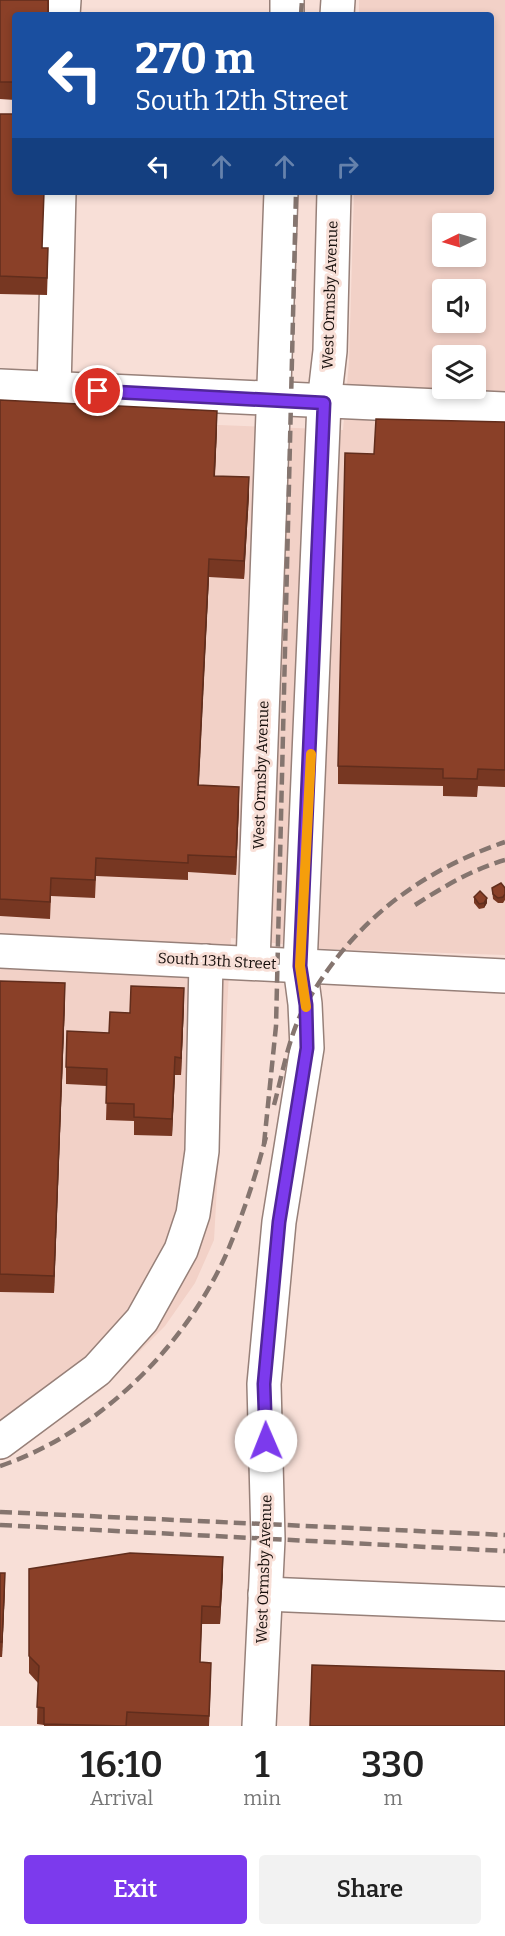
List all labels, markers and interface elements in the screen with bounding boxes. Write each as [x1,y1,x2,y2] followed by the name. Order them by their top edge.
[135,34,255,84] text: 270 m
[36,36,114,114] icon: left
[135,85,348,117] text: South 12th Street
[142,150,175,183] icon: left
[205,150,238,183] icon: ahead
[268,150,301,183] icon: ahead
[331,150,364,183] icon: right
[432,213,486,267] north arrow
[432,213,486,399] map controls
[318,220,342,370] street label: West Ormsby Avenue
[432,279,486,333] button: sound
[432,345,486,399] button: layers
[72,365,123,416] pin
[81,374,114,407] icon: arrive
[249,700,273,850] street label: West Ormsby Avenue
[157,949,277,973] street label: South 13th Street
[234,1409,298,1473] position arrow
[252,1494,276,1644] street label: West Ormsby Avenue
[80,1743,163,1787] text: 16:10
[254,1743,270,1787] text: 1
[361,1743,425,1787] text: 330
[90,1786,153,1810] text: Arrival
[243,1786,281,1810] text: min
[383,1786,402,1810] text: m
[24,1855,247,1924] button: Exit
[259,1855,481,1924] button: Share

